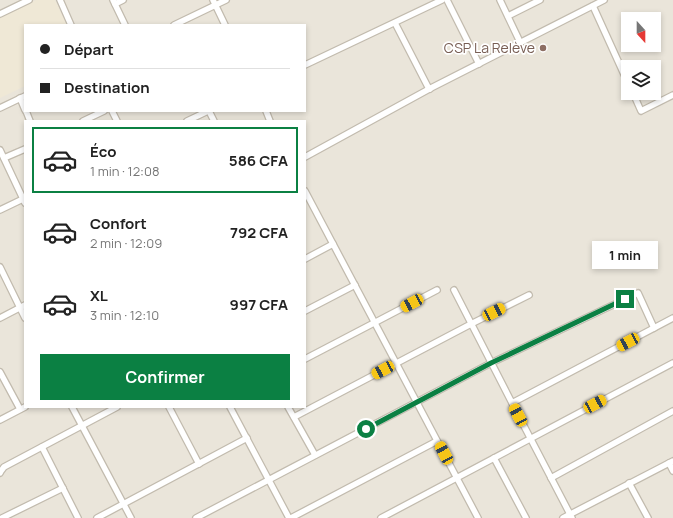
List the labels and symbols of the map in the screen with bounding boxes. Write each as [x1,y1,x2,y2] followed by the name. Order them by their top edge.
[621,12,661,52] north arrow
[444,38,535,57] place label: CSP La Relève
[538,43,548,53] marker: CSP La Relève
[592,241,658,269] callout: 1 min
[616,290,634,308] route end
[399,292,425,314] car
[481,301,507,323] car
[615,331,641,353] car
[370,359,396,381] car
[582,393,608,415] car
[507,402,529,428] car
[357,420,375,438] route start
[433,440,455,466] car

